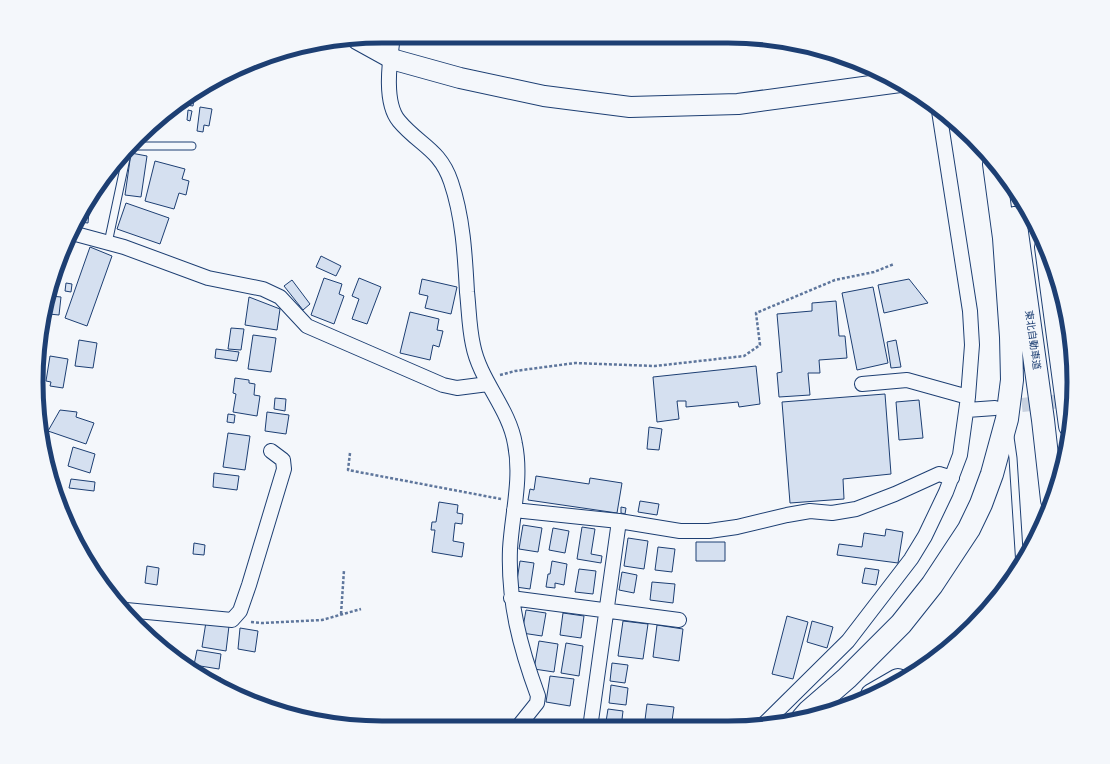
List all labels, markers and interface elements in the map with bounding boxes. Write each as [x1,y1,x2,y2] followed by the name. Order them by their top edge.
[1023,310,1043,370] street label: 東北自動車道

